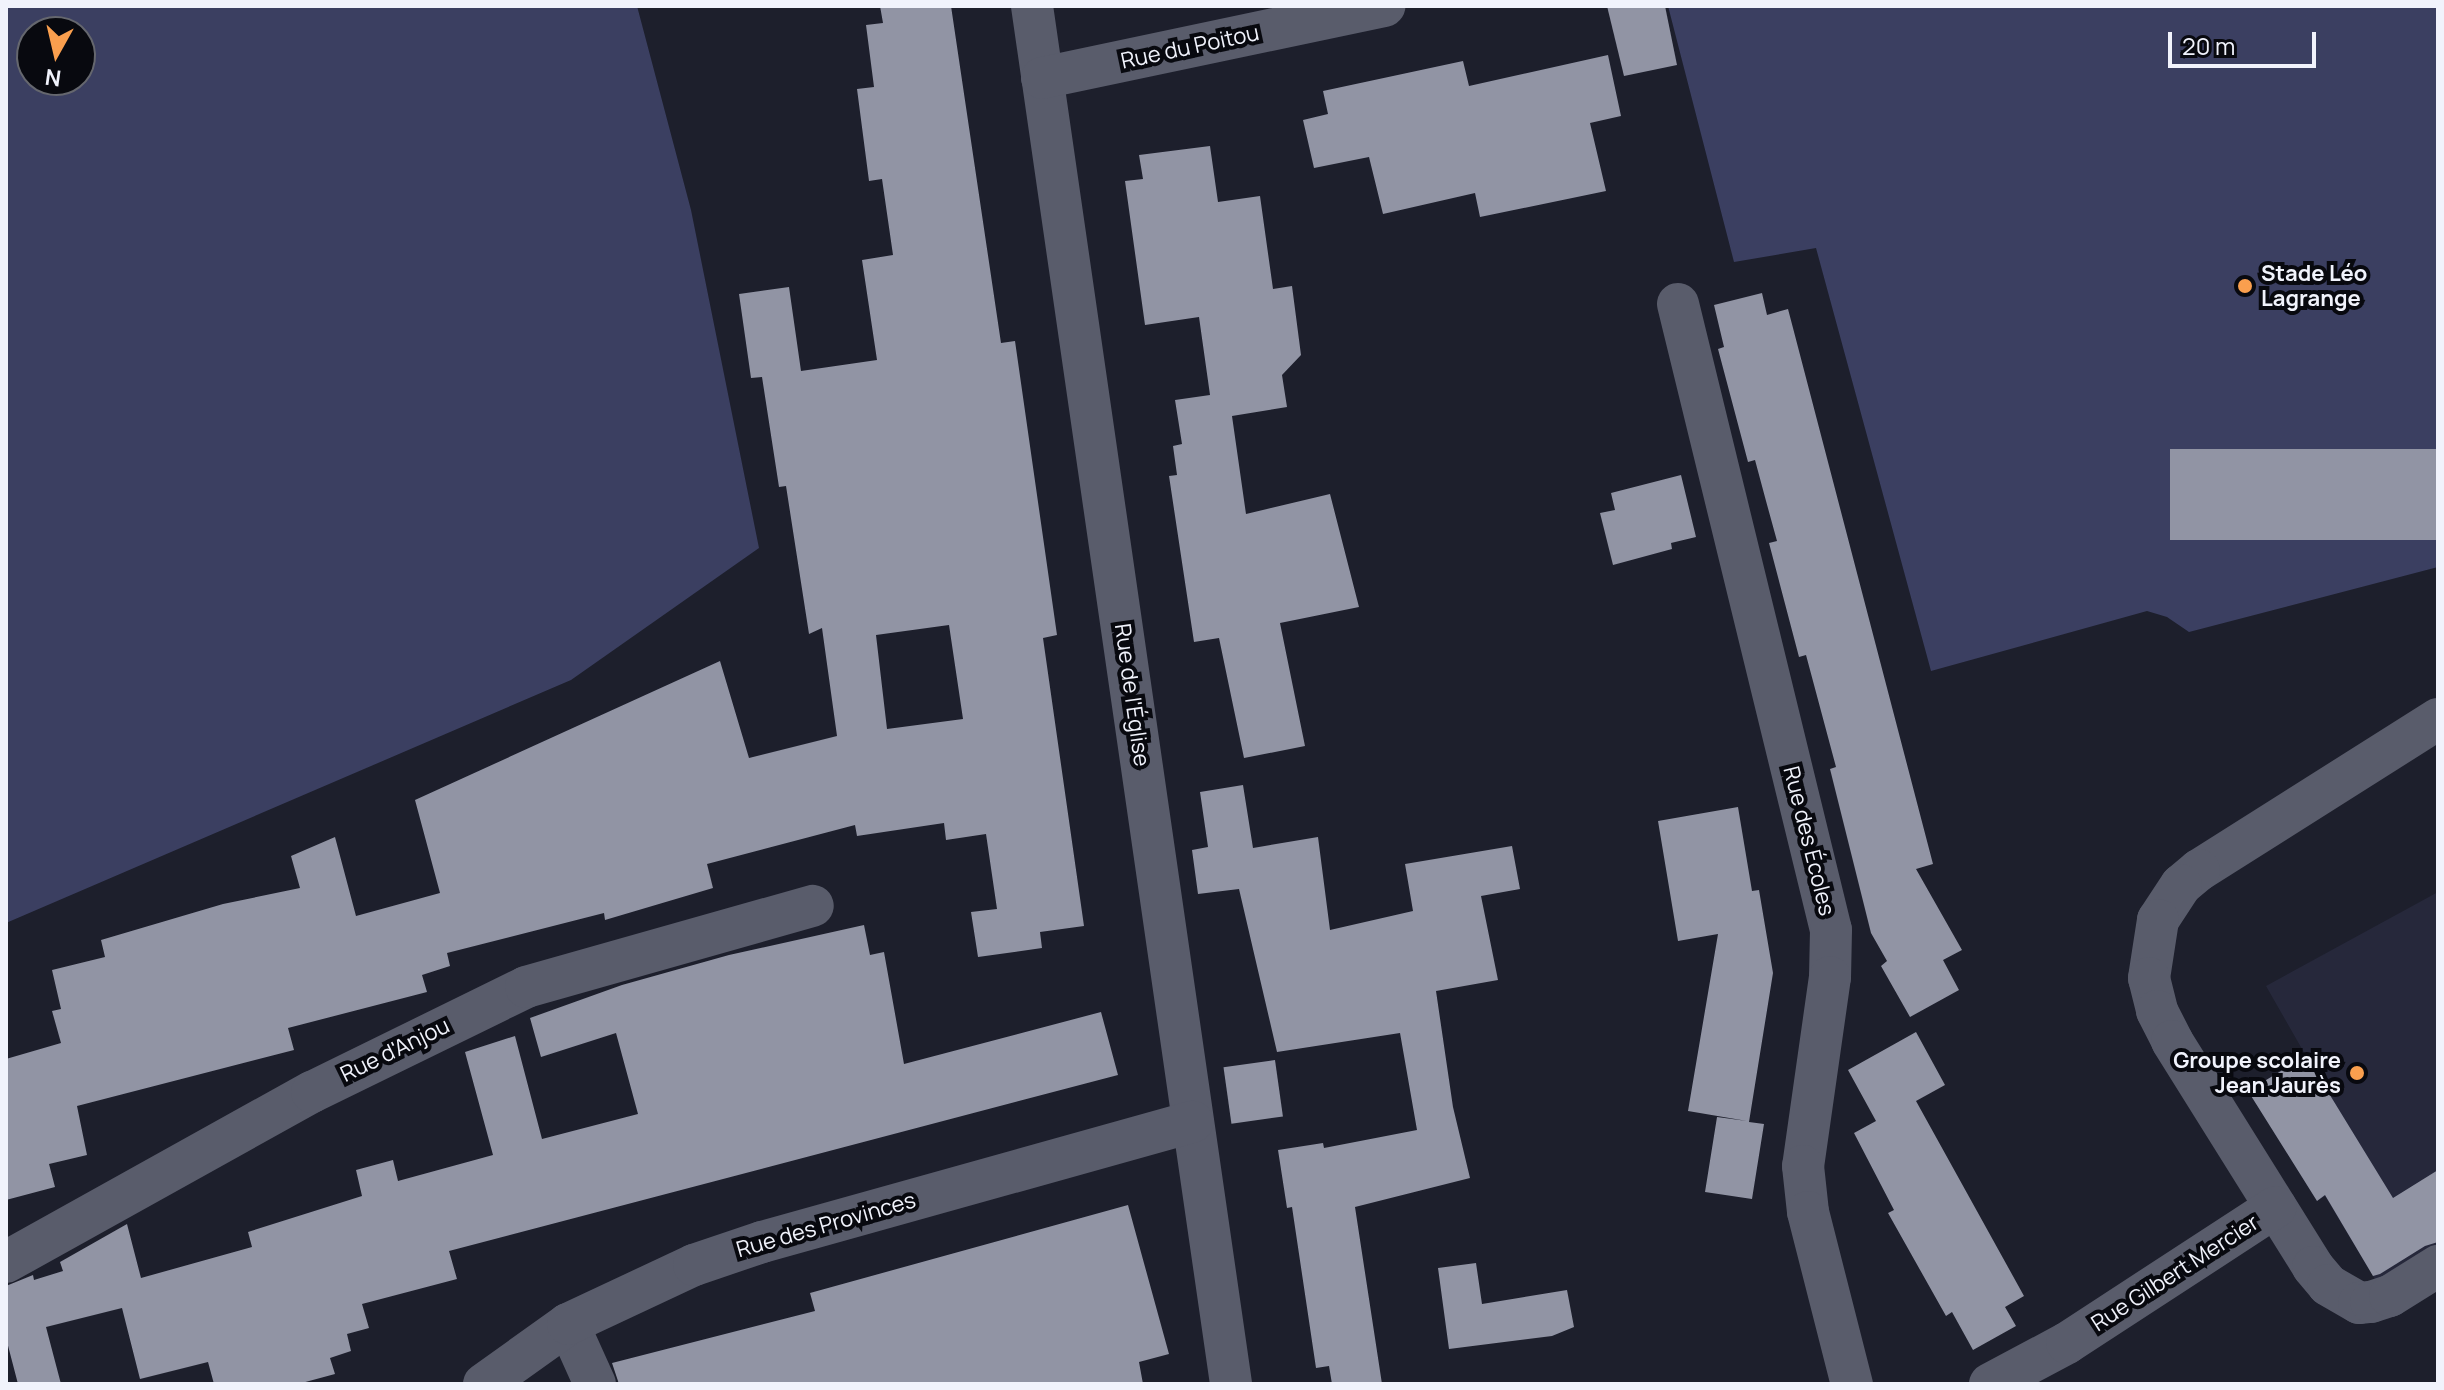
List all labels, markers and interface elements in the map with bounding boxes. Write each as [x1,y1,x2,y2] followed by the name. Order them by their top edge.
[16,16,96,96] north arrow
[2172,16,2320,66] scale bar
[1119,19,1261,75] street label: Rue du Poitou
[2182,29,2235,62] text: 20 m
[43,62,63,94] text: N
[2261,260,2367,312] place label: Stade Léo Lagrange
[2236,277,2254,295] marker: Stade Léo Lagrange
[1109,622,1155,768] street label: Rue de l'Église
[1778,764,1840,918] street label: Rue des Écoles
[336,1012,454,1088] street label: Rue d'Anjou
[2173,1047,2341,1098] place label: Groupe scolaire Jean Jaurès
[2348,1064,2366,1082] marker: Groupe scolaire Jean Jaurès
[733,1187,919,1263] street label: Rue des Provinces
[2087,1209,2263,1337] street label: Rue Gilbert Mercier

